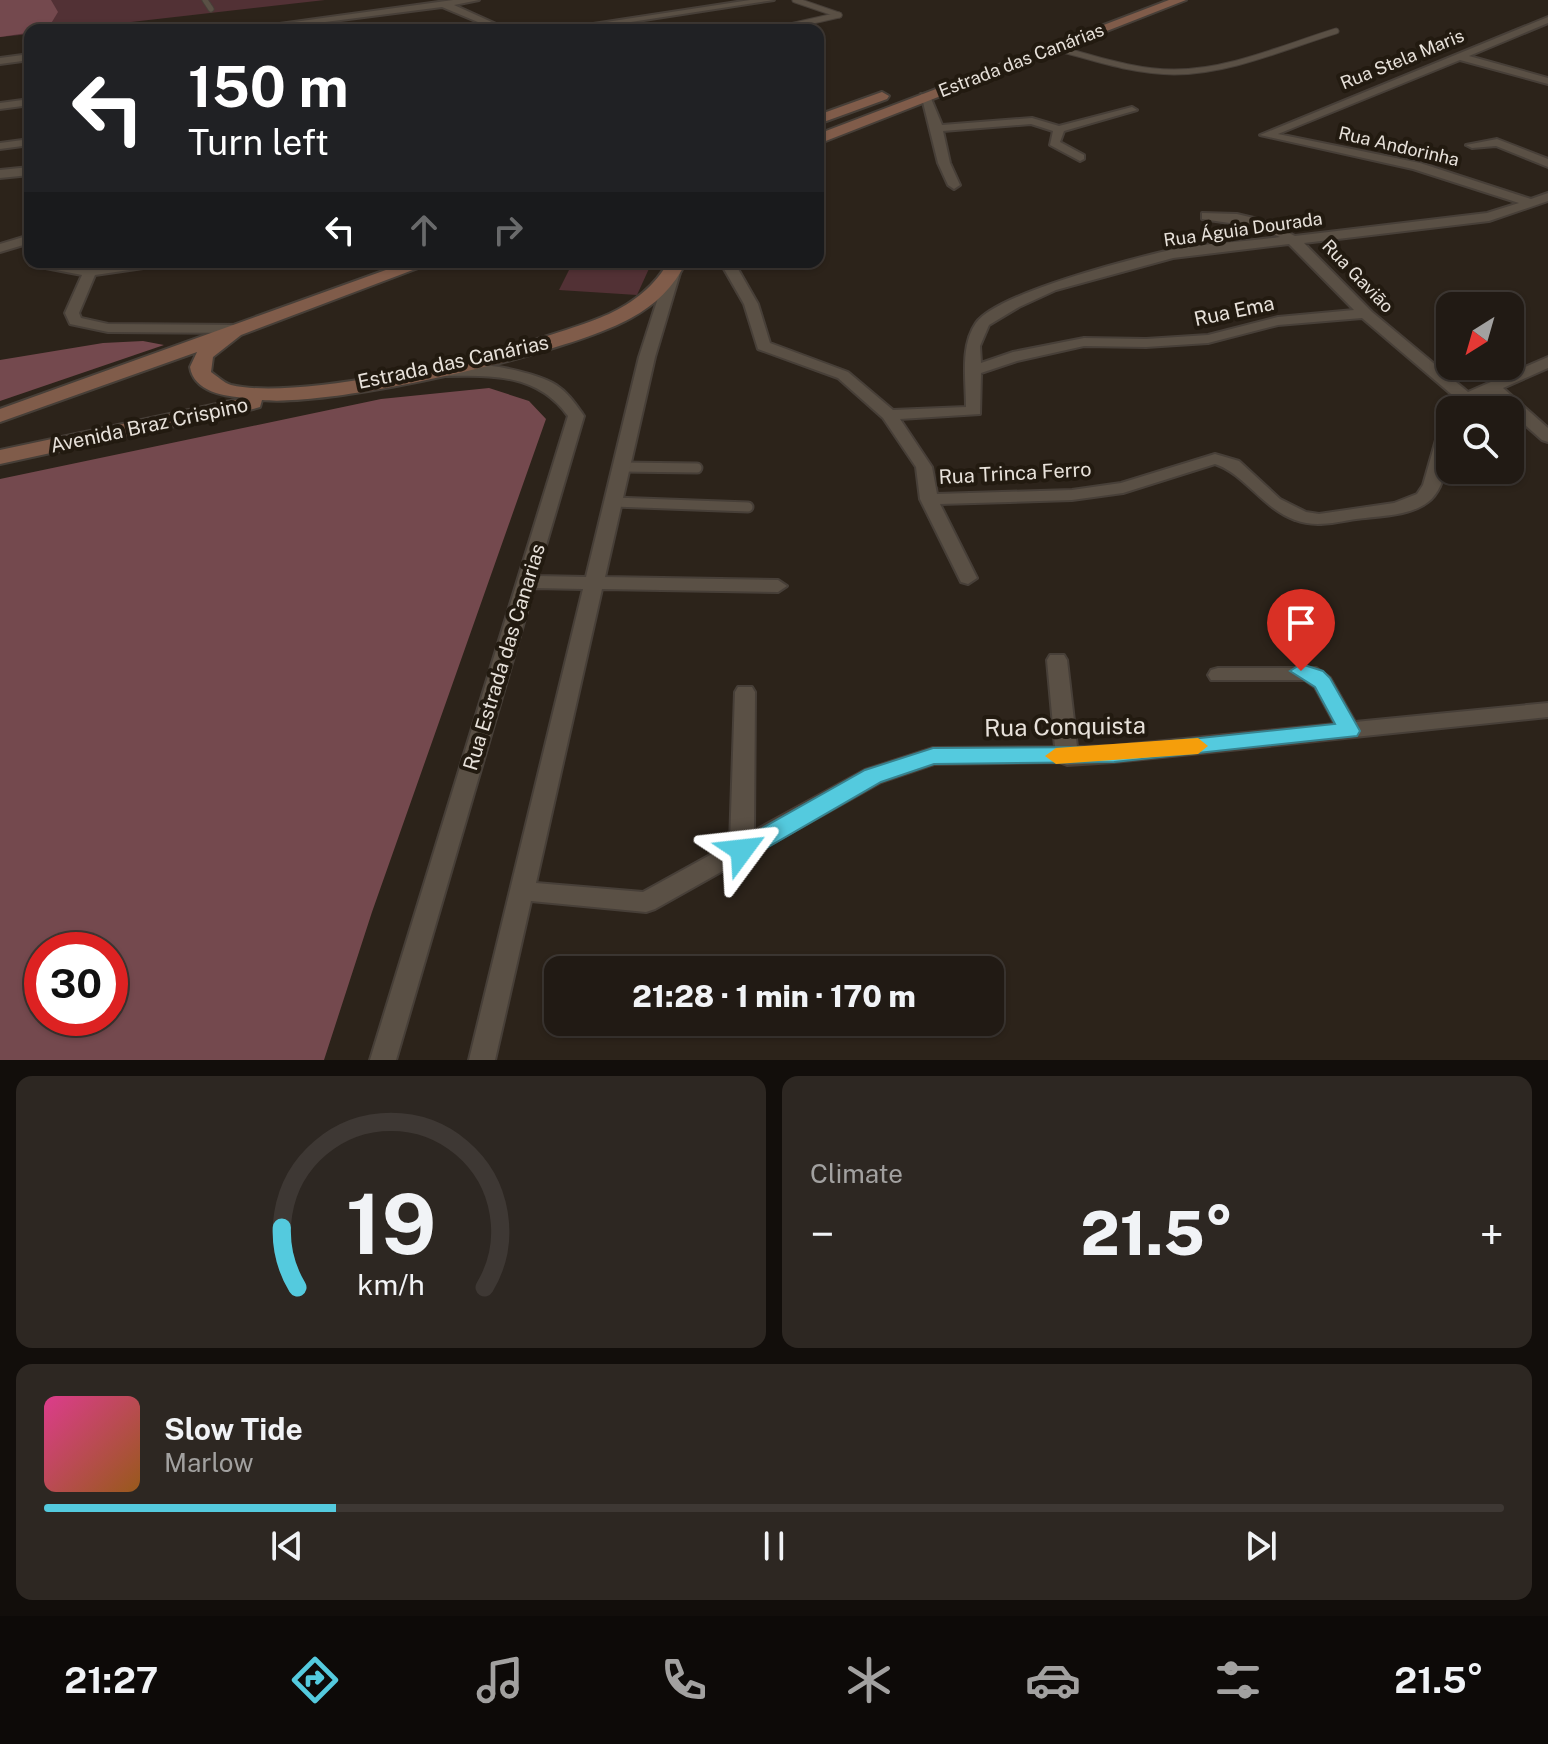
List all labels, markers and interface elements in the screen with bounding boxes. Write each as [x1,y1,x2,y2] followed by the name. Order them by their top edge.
[935,19,1107,101] street label: Estrada das Canárias
[1337,25,1467,93] street label: Rua Stela Maris
[188,54,349,120] text: 150 m
[56,56,160,160] icon: left
[188,121,329,163] text: Turn left
[1337,122,1461,170] street label: Rua Andorinha
[1162,206,1324,251] street label: Rua Águia Dourada
[318,208,362,252] icon: left
[402,208,446,252] icon: ahead
[486,208,530,252] icon: right
[1318,235,1398,317] street label: Rua Gavião
[1192,291,1276,331] street label: Rua Ema
[1436,292,1524,380] north arrow
[1436,292,1524,484] map controls
[355,330,551,394] street label: Estrada das Canárias
[48,392,250,458] street label: Avenida Braz Crispino
[1436,396,1524,484] button: search
[938,457,1092,489] street label: Rua Trinca Ferro
[458,541,550,773] street label: Rua Estrada das Canarias
[1267,589,1335,671] pin
[1279,601,1323,645] icon: arrive
[984,711,1146,741] street label: Rua Conquista
[700,808,784,892] position arrow
[24,932,128,1036] speed limit sign: 30
[632,978,916,1014] text: 21:28 · 1 min · 170 m
[810,1158,903,1189] text: Climate
[346,1175,436,1273] text: 19
[1081,1198,1234,1269] text: 21.5°
[810,1208,834,1260] text: −
[1480,1208,1504,1260] text: +
[357,1268,425,1301] text: km/h
[164,1411,303,1447] text: Slow Tide
[164,1447,254,1478] text: Marlow
[265,1524,309,1568] icon: previous
[752,1524,796,1568] icon: pause
[1239,1524,1283,1568] icon: next
[287,1652,343,1708] icon: directions
[472,1652,528,1708] icon: music
[656,1652,712,1708] icon: phone
[841,1652,897,1708] icon: climate
[1025,1652,1081,1708] icon: car
[1210,1652,1266,1708] icon: filters
[64,1659,158,1701] text: 21:27
[1394,1659,1484,1701] text: 21.5°

